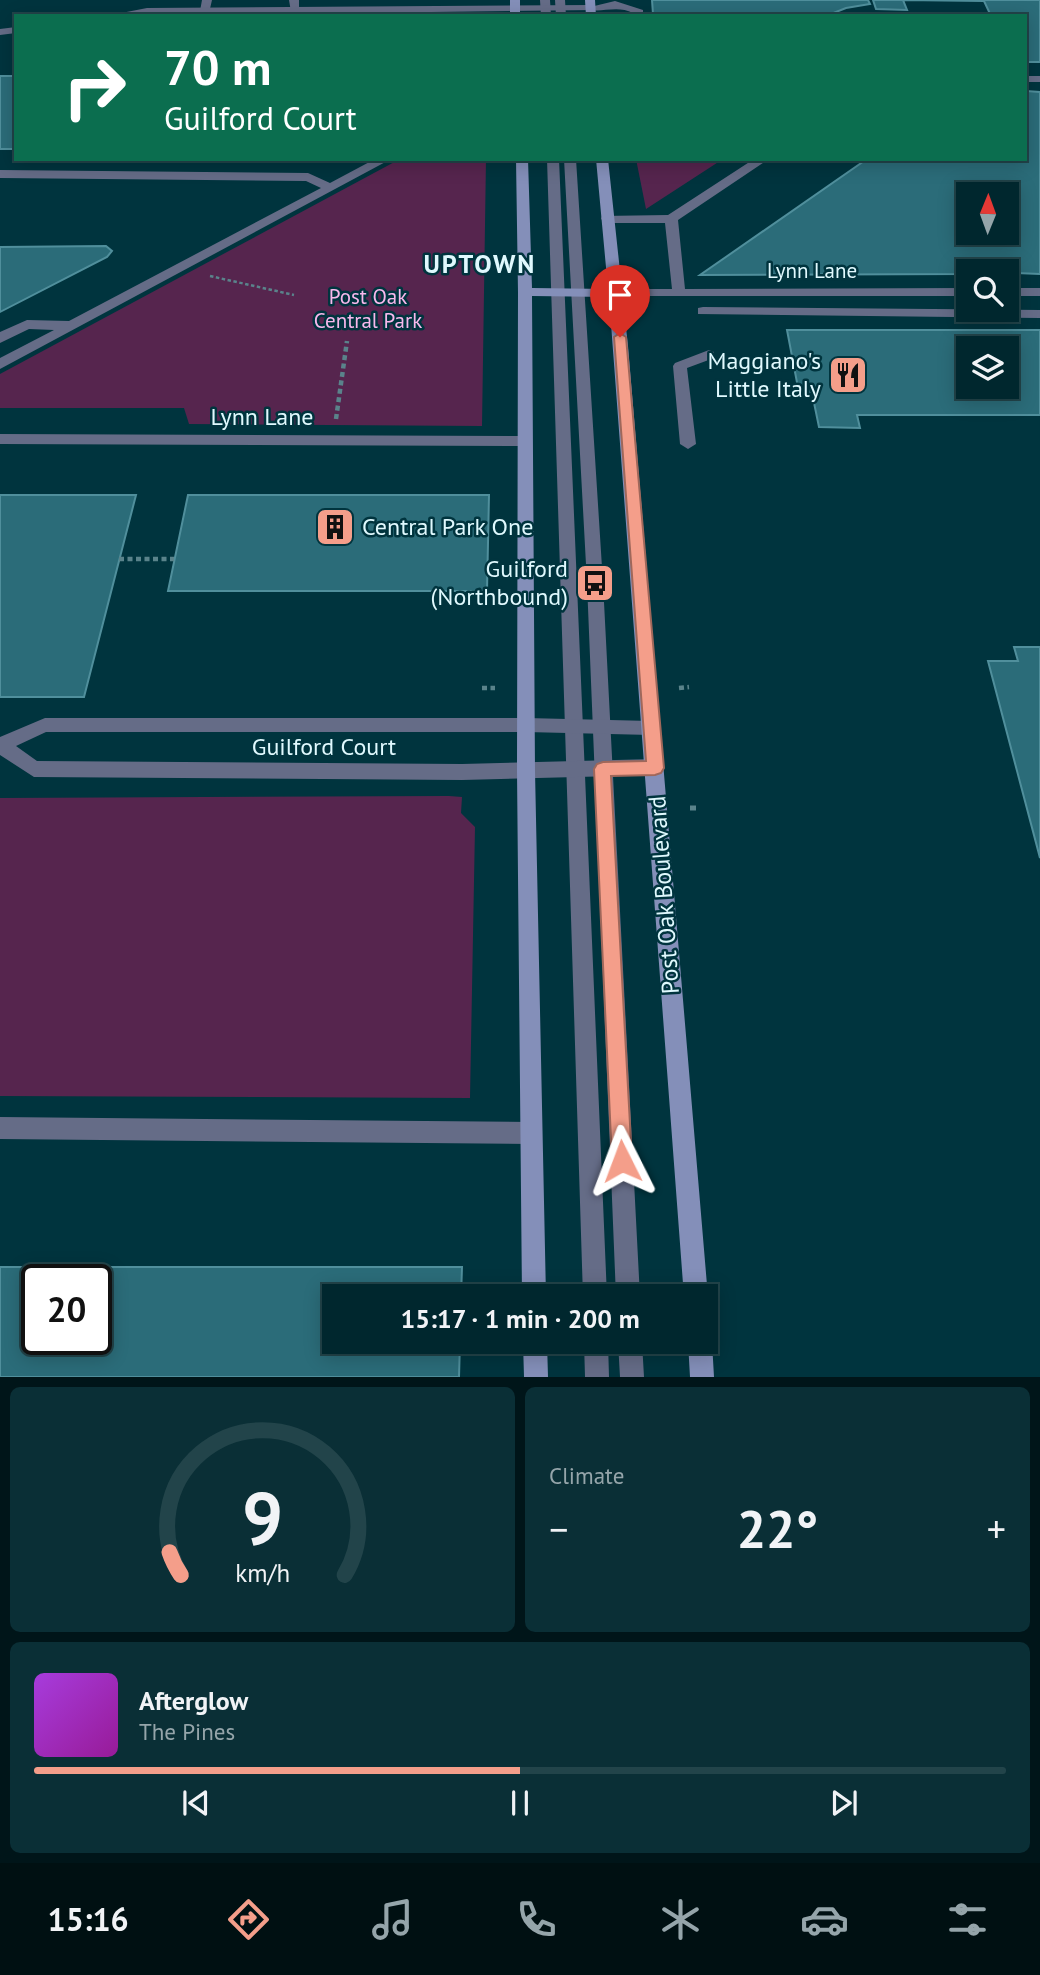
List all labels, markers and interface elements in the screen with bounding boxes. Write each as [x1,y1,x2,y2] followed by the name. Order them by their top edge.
[164,35,271,99] text: 70 m
[49,42,140,133] icon: right
[164,97,357,139] text: Guilford Court
[956,182,1018,245] north arrow
[956,182,1019,399] map controls
[424,247,536,280] district label: UPTOWN
[767,257,857,284] street label: Lynn Lane
[956,259,1019,322] button: search
[590,265,650,337] pin
[601,276,639,314] icon: arrive
[314,283,422,334] park label: Post Oak Central Park
[956,336,1019,399] button: layers
[707,345,821,404] place label: Maggiano's Little Italy
[827,354,869,396] restaurant icon: Maggiano's Little Italy
[210,401,314,432] street label: Lynn Lane
[314,506,356,548] building icon: Central Park One
[362,511,533,542] place label: Central Park One
[431,553,568,612] place label: Guilford (Northbound)
[574,562,616,604] bus stop icon: Guilford (Northbound)
[252,731,396,762] street label: Guilford Court
[641,795,686,995] street label: Post Oak Boulevard
[585,1124,659,1198] position arrow
[21,1264,112,1355] speed limit sign: 20
[400,1302,640,1335] text: 15:17 · 1 min · 200 m
[549,1461,624,1490] text: Climate
[242,1472,283,1566] text: 9
[737,1495,818,1562] text: 22°
[549,1504,568,1553] text: −
[987,1504,1006,1553] text: +
[235,1557,290,1589] text: km/h
[139,1684,248,1717] text: Afterglow
[139,1717,235,1746] text: The Pines
[177,1784,215,1822] icon: previous
[501,1784,539,1822] icon: pause
[825,1784,863,1822] icon: next
[224,1895,273,1944] icon: directions
[368,1895,417,1944] icon: music
[512,1895,561,1944] icon: phone
[656,1895,705,1944] icon: climate
[800,1895,849,1944] icon: car
[943,1895,992,1944] icon: filters
[47,1898,129,1940] text: 15:16

